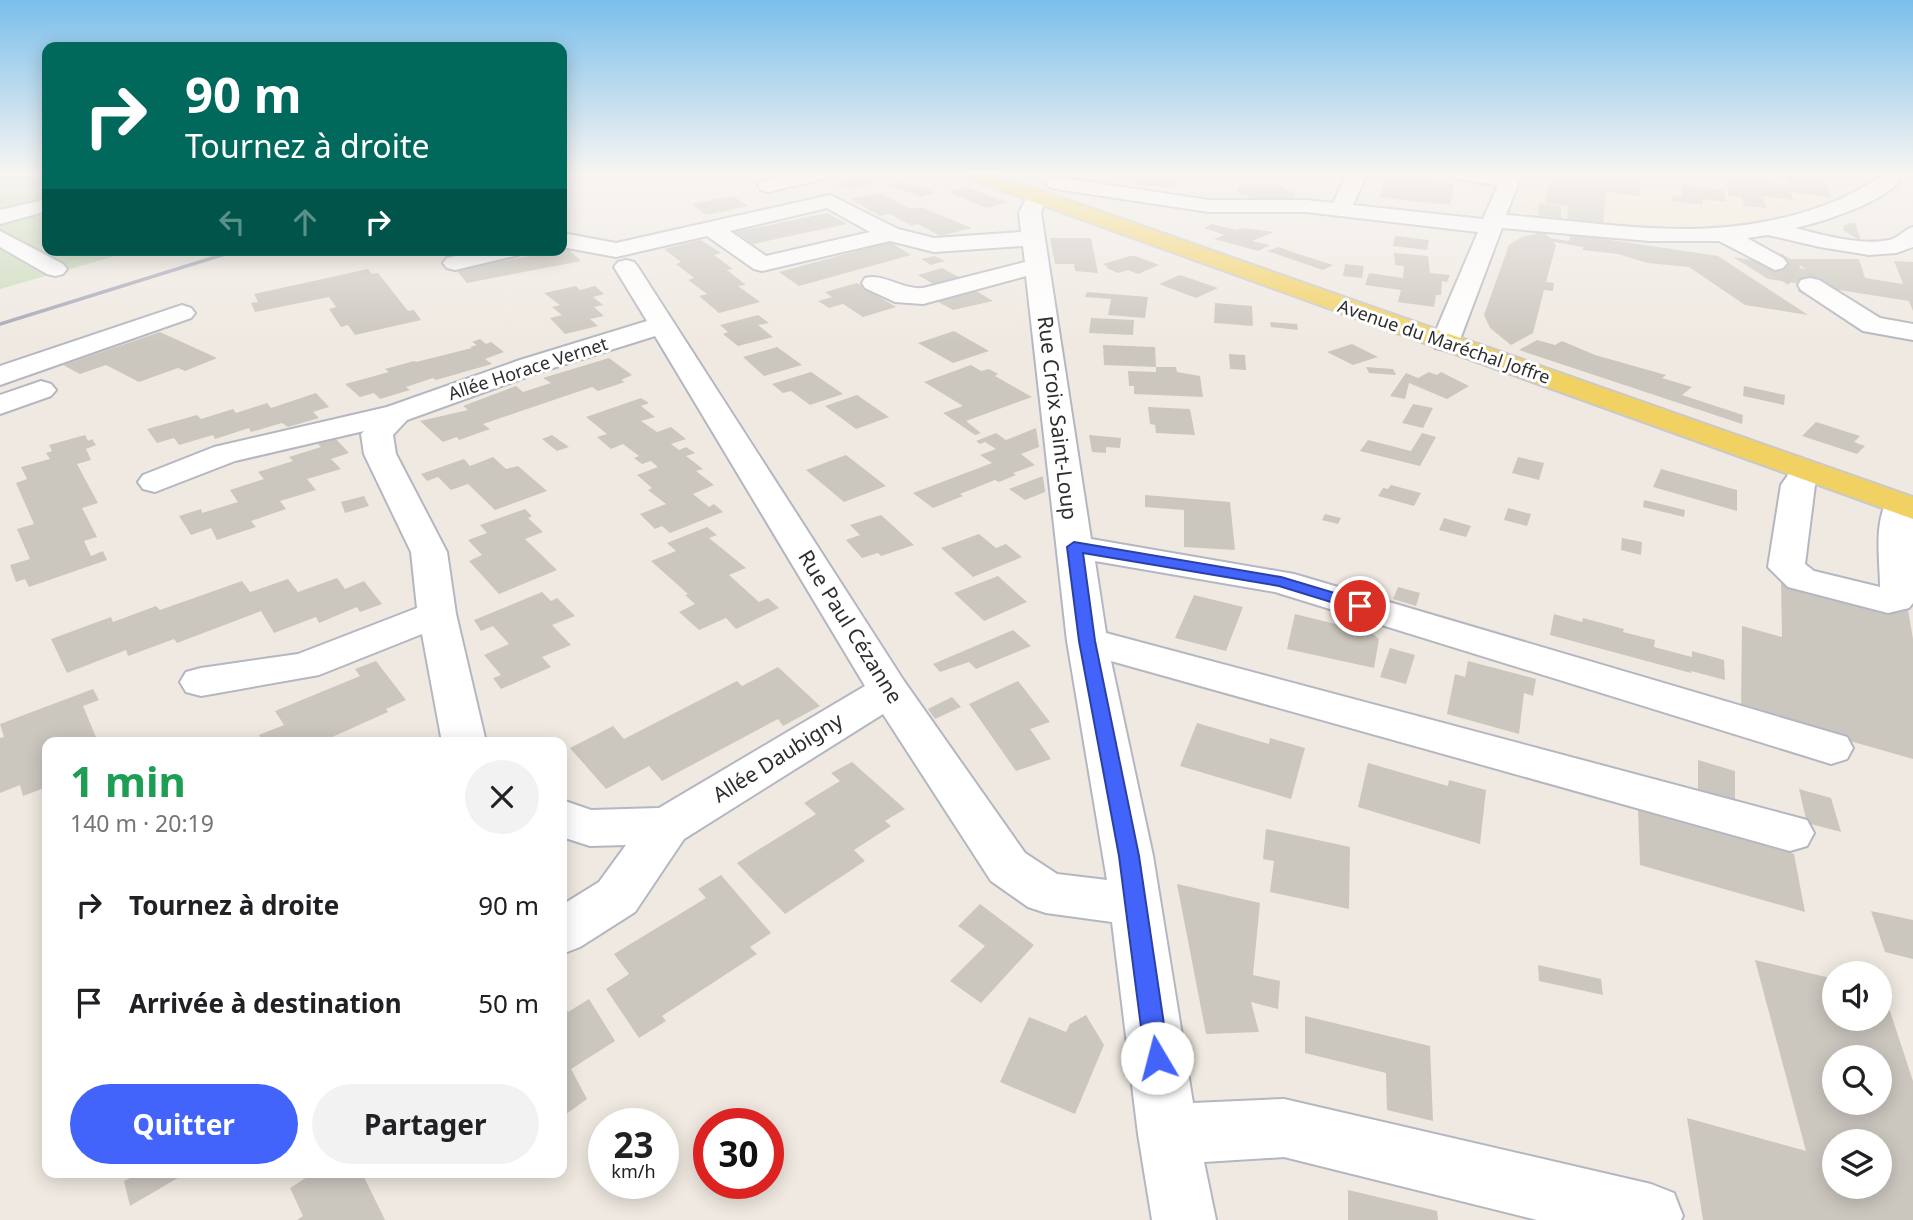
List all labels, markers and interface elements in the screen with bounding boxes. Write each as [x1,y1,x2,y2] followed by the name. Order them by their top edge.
[185,61,302,127] text: 90 m
[70,70,161,161] icon: right
[185,124,430,167] text: Tournez à droite
[213,203,251,241] icon: left
[286,203,324,241] icon: ahead
[359,203,397,241] icon: right
[1335,293,1554,389] street label: Avenue du Maréchal Joffre
[1032,314,1084,521] street label: Rue Croix Saint-Loup
[445,331,611,405] street label: Allée Horace Vernet
[792,544,909,709] street label: Rue Paul Cézanne
[1330,576,1390,636] pin
[1341,587,1379,625] icon: arrive
[707,706,848,808] street label: Allée Daubigny
[70,752,186,809] text: 1 min
[465,760,539,834] button: close
[70,807,214,839] text: 140 m · 20:19
[70,886,108,924] icon: right
[129,887,339,923] text: Tournez à droite
[478,887,539,923] text: 90 m
[1822,961,1892,1199] map controls
[1822,961,1892,1031] button: sound
[70,984,108,1022] icon: arrive
[129,985,402,1021] text: Arrivée à destination
[478,985,539,1021] text: 50 m
[1120,1021,1194,1095] position arrow
[1822,1045,1892,1115] button: search
[70,1084,298,1164] button: Quitter
[312,1084,539,1164] button: Partager
[693,1108,784,1199] speed limit sign: 30
[613,1121,654,1168] text: 23
[1822,1129,1892,1199] button: layers
[611,1159,656,1183] text: km/h

